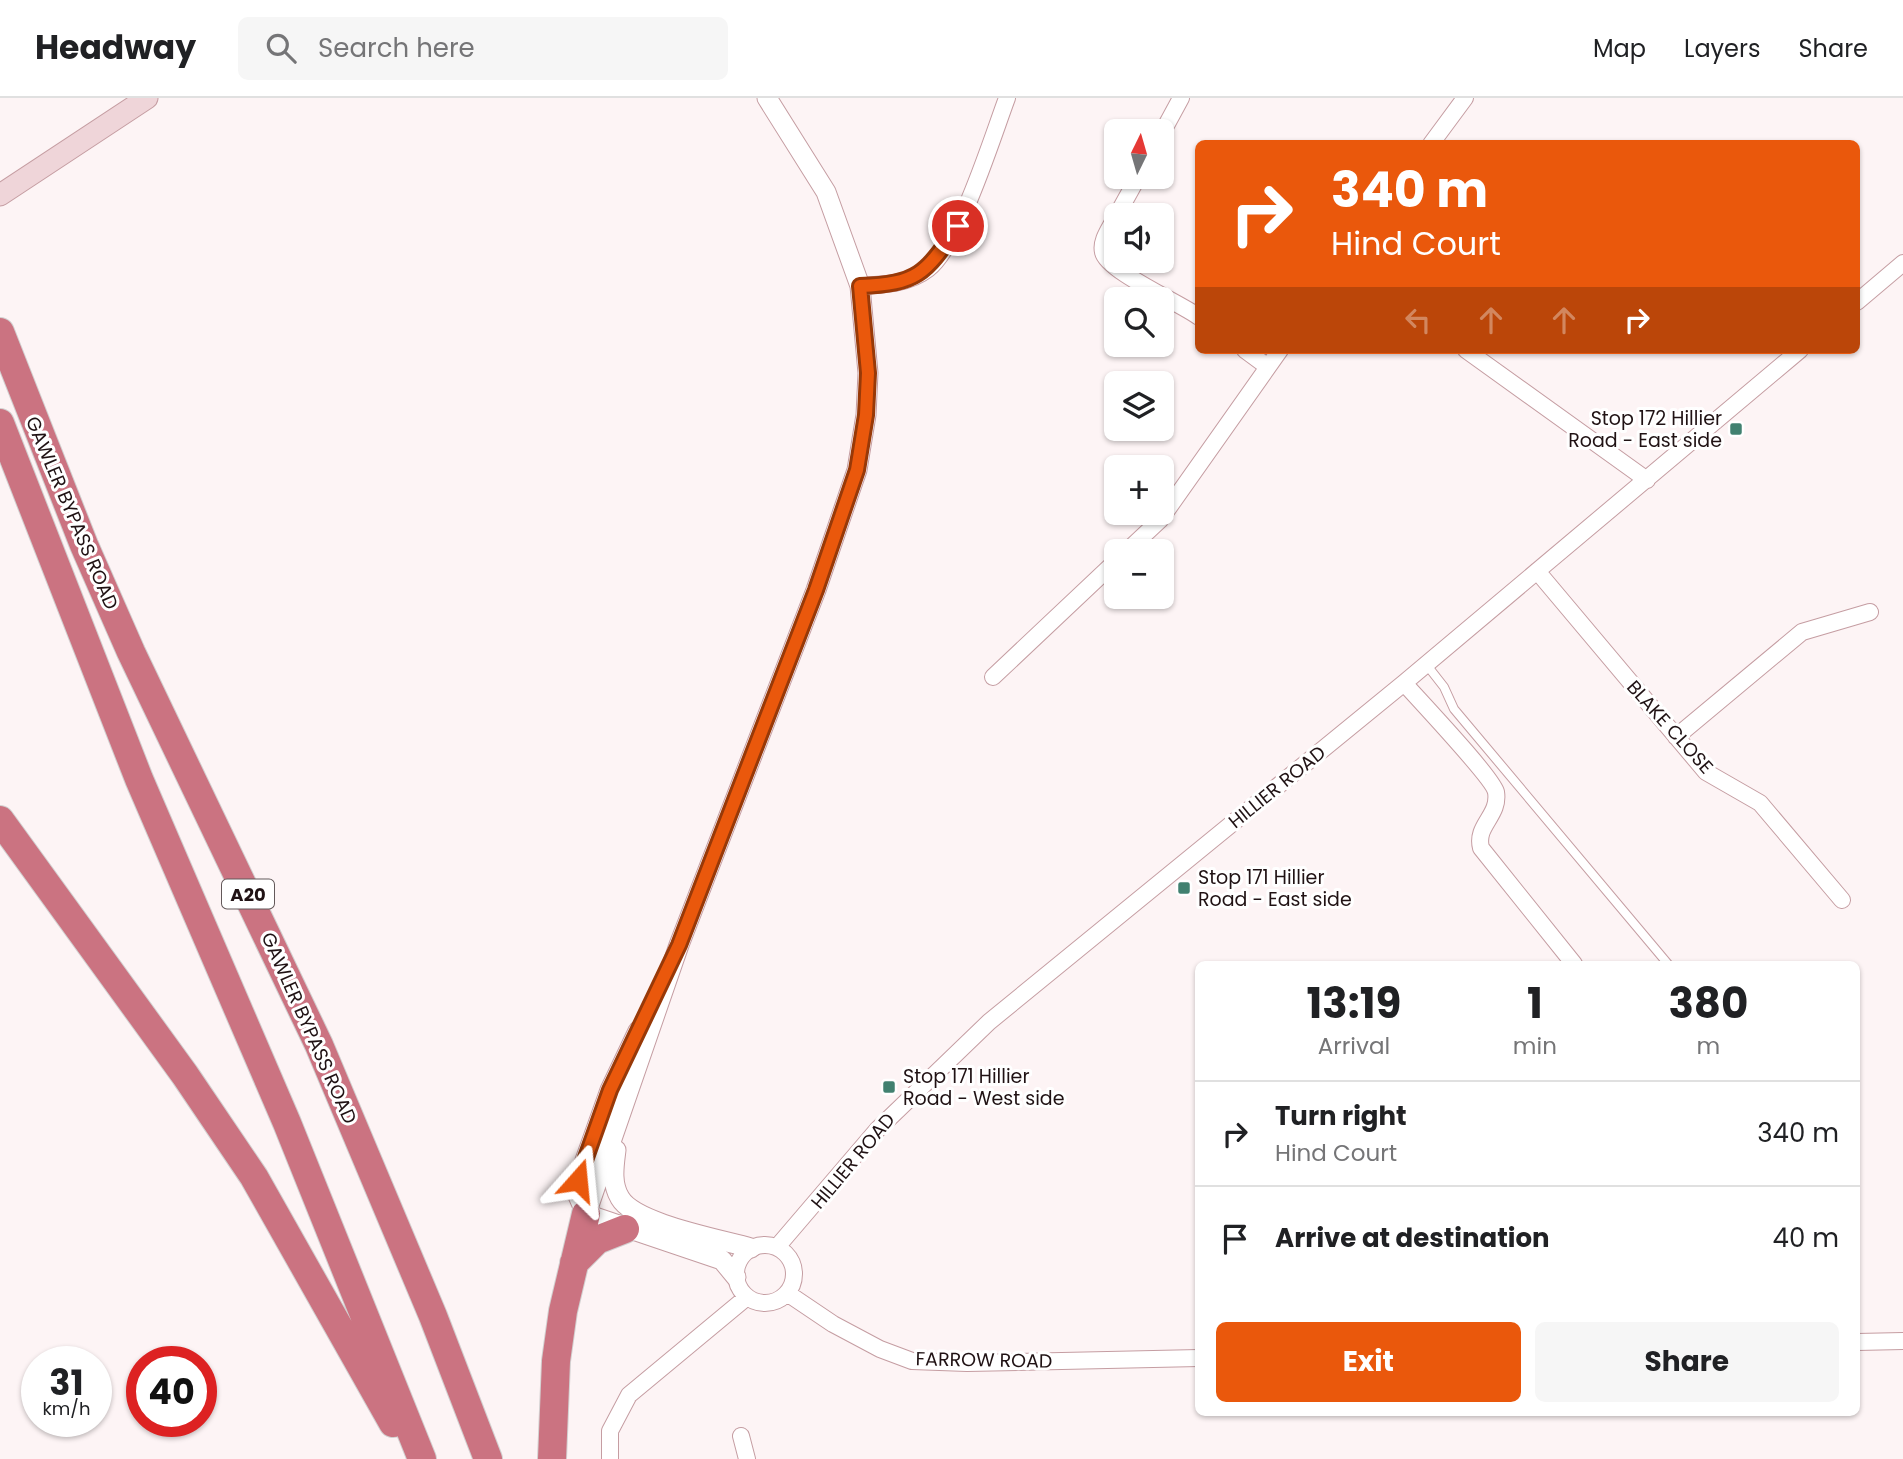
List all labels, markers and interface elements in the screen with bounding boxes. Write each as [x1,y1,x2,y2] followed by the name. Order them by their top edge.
[238,17,728,80] search box
[35,24,196,71] text: Headway
[262,29,300,67] icon: search
[318,30,475,66] text: Search here
[1593,32,1646,65] text: Map
[1684,32,1760,65] text: Layers
[1798,32,1868,65] text: Share
[1104,119,1174,189] north arrow
[1104,119,1174,609] map controls
[1331,156,1488,224] text: 340 m
[1216,168,1307,259] icon: right
[928,196,988,256] pin
[1104,203,1174,273] button: sound
[939,207,977,245] icon: arrive
[1331,221,1501,266] text: Hind Court
[1104,287,1174,357] button: search
[1399,301,1437,339] icon: left
[1472,301,1510,339] icon: ahead
[1545,301,1583,339] icon: ahead
[1618,301,1656,339] icon: right
[1104,371,1174,441] button: layers
[1568,405,1722,454] place label: Stop 172 Hillier Road - East side
[19,412,125,614] street label: GAWLER BYPASS ROAD
[1728,421,1744,437] marker: Stop 172 Hillier Road - East side
[1104,455,1174,525] button: +
[1104,539,1174,609] button: −
[1621,674,1719,780] street label: BLAKE CLOSE
[1223,739,1331,835] street label: HILLIER ROAD
[1198,864,1352,913] place label: Stop 171 Hillier Road - East side
[222,880,274,908] road number: A20
[1176,880,1192,896] marker: Stop 171 Hillier Road - East side
[254,928,364,1128] street label: GAWLER BYPASS ROAD
[1307,974,1401,1033] text: 13:19
[1527,974,1543,1033] text: 1
[1668,974,1748,1033] text: 380
[1318,1030,1390,1062] text: Arrival
[1513,1030,1557,1062] text: min
[1697,1030,1720,1062] text: m
[903,1063,1064,1112] place label: Stop 171 Hillier Road - West side
[881,1079,897,1095] marker: Stop 171 Hillier Road - West side
[1275,1098,1407,1134] text: Turn right
[805,1107,901,1215] street label: HILLIER ROAD
[1216,1115,1254,1153] icon: right
[1757,1115,1839,1151] text: 340 m
[1275,1137,1397,1169] text: Hind Court
[541,1143,615,1217] position arrow
[1216,1220,1254,1258] icon: arrive
[1275,1220,1550,1256] text: Arrive at destination
[1773,1220,1839,1256] text: 40 m
[1216,1322,1521,1402] button: Exit
[1535,1322,1839,1402] button: Share
[915,1345,1053,1375] street label: FARROW ROAD
[126,1346,217,1437] speed limit sign: 40
[49,1358,84,1407] text: 31
[43,1396,90,1421] text: km/h

